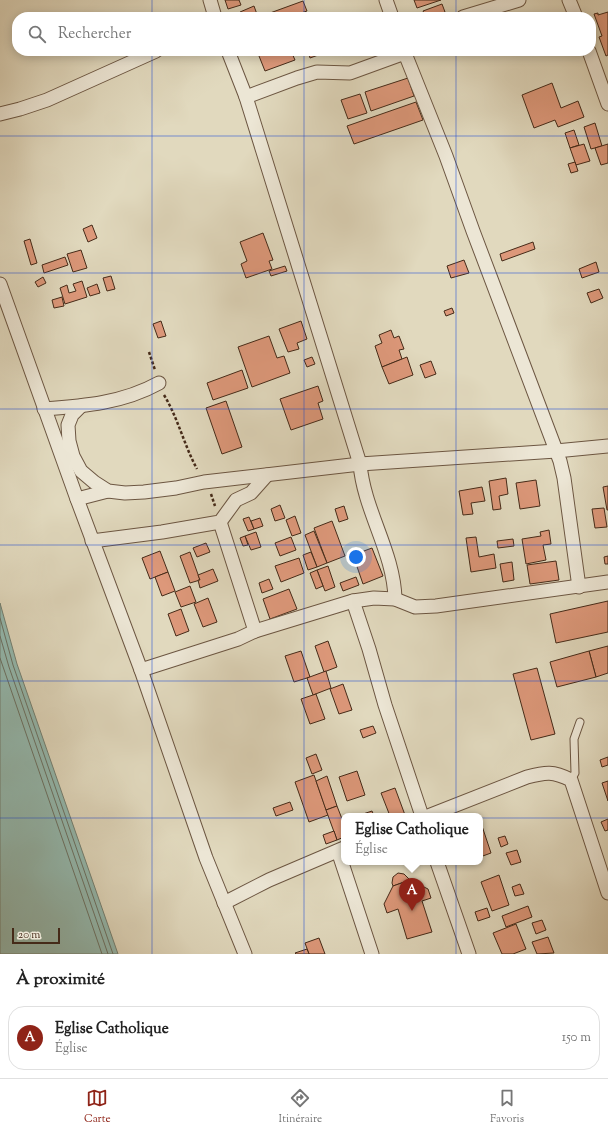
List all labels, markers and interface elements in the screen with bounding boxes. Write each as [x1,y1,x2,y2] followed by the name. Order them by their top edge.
[12,12,596,56] search box
[26,23,48,45] icon: search
[58,24,131,45] text: Rechercher
[346,547,366,567] your location
[341,813,483,865] popup
[355,820,469,841] text: Eglise Catholique
[355,841,388,859] text: Église
[399,878,425,911] pin: A
[12,926,60,945] scale bar
[18,927,40,943] text: 20 m
[16,968,105,992] text: À proximité
[55,1019,169,1040] text: Eglise Catholique
[25,1029,35,1047] text: A
[562,1029,591,1047] text: 150 m
[55,1040,88,1058] text: Église
[84,1087,111,1127] tab: Carte
[279,1087,322,1127] tab: Itinéraire
[490,1087,524,1127] tab: Favoris

